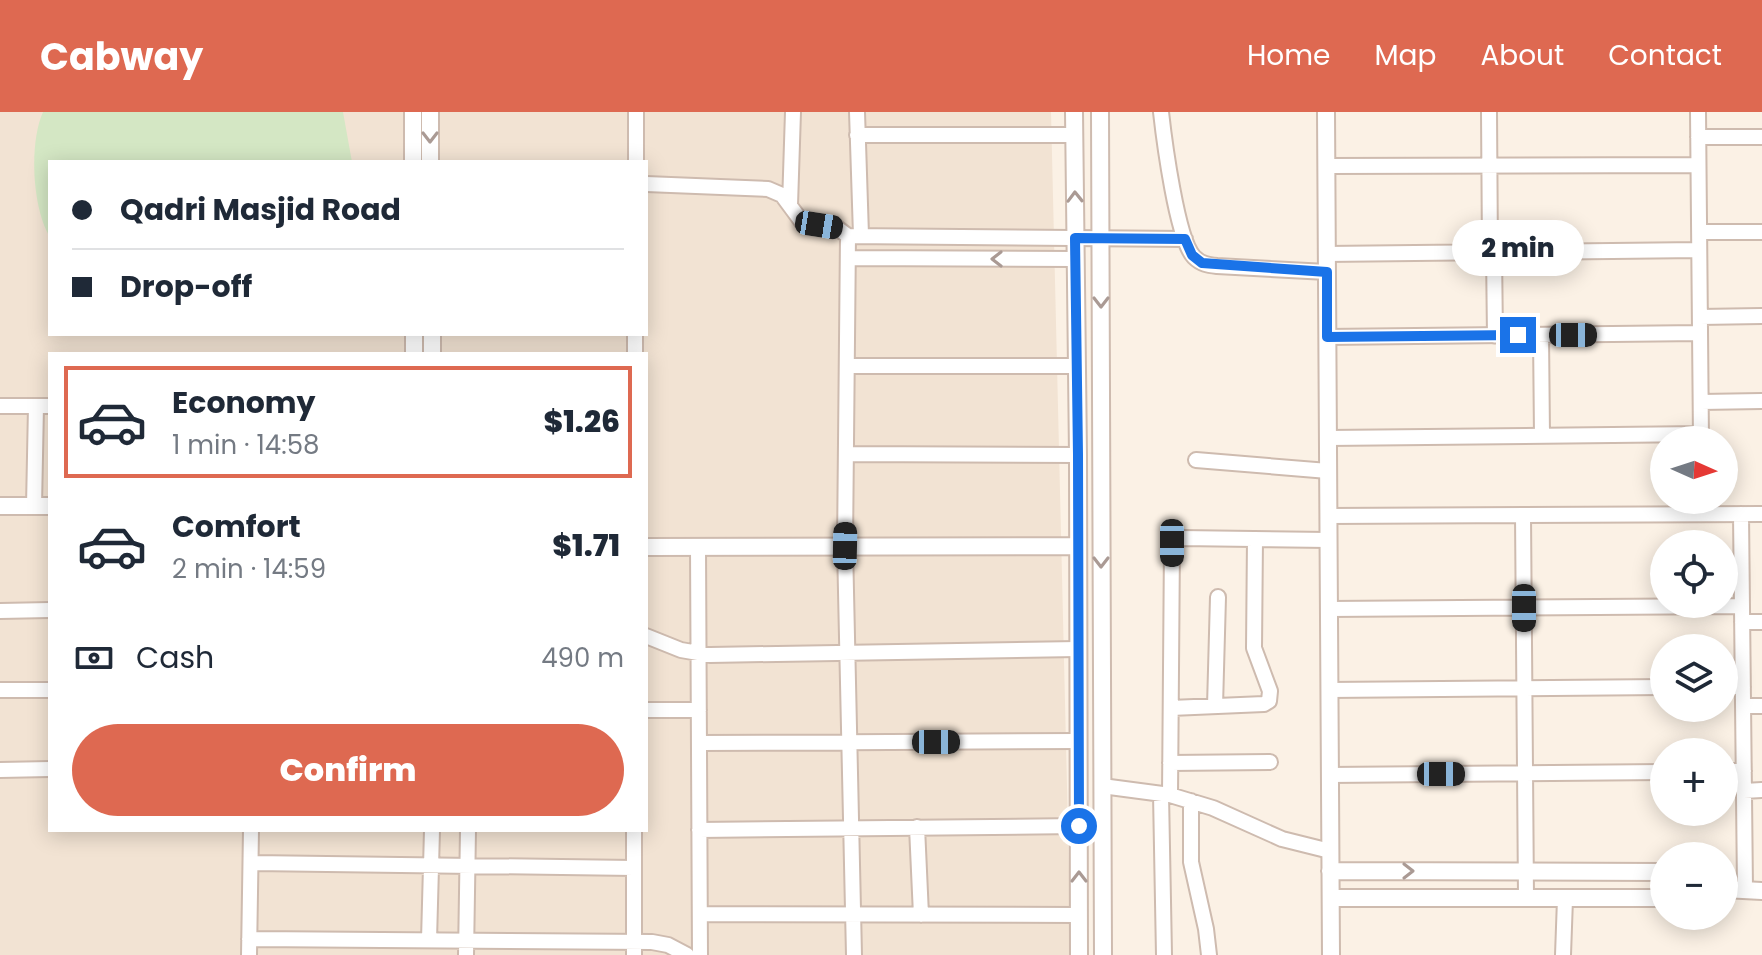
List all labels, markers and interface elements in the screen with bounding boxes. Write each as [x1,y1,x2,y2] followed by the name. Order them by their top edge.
[40,30,203,83] text: Cabway
[1247,36,1330,75] text: Home
[1374,36,1436,75] text: Map
[1480,36,1564,75] text: About
[1608,36,1722,75] text: Contact
[421,131,439,144] one-way arrow
[120,188,401,231] text: Qadri Masjid Road
[1066,190,1083,203] one-way arrow
[793,209,845,241] car
[1452,219,1584,275] callout: 2 min
[1481,230,1555,266] text: 2 min
[990,250,1003,268] one-way arrow
[120,265,252,308] text: Drop-off
[1092,296,1110,309] one-way arrow
[1500,317,1536,353] route end
[1549,323,1597,347] car
[172,381,316,424] text: Economy
[76,386,148,458] icon: car
[543,400,620,443] text: $1.26
[1650,426,1738,514] north arrow
[1650,426,1738,930] map controls
[172,427,319,463] text: 1 min · 14:58
[172,505,301,548] text: Comfort
[76,510,148,582] icon: car
[1160,519,1184,567] car
[833,522,857,570] car
[552,524,620,567] text: $1.71
[1650,530,1738,618] button: locate
[172,551,326,587] text: 2 min · 14:59
[1092,556,1110,569] one-way arrow
[1512,584,1536,632] car
[1650,634,1738,722] button: layers
[72,636,116,680] icon: cash
[136,636,214,679] text: Cash
[541,640,624,676] text: 490 m
[72,724,624,816] button: Confirm
[912,730,960,754] car
[1650,738,1738,826] button: +
[1417,762,1465,786] car
[1061,808,1097,844] route start
[1650,842,1738,930] button: −
[1402,862,1415,880] one-way arrow
[1070,870,1088,883] one-way arrow

